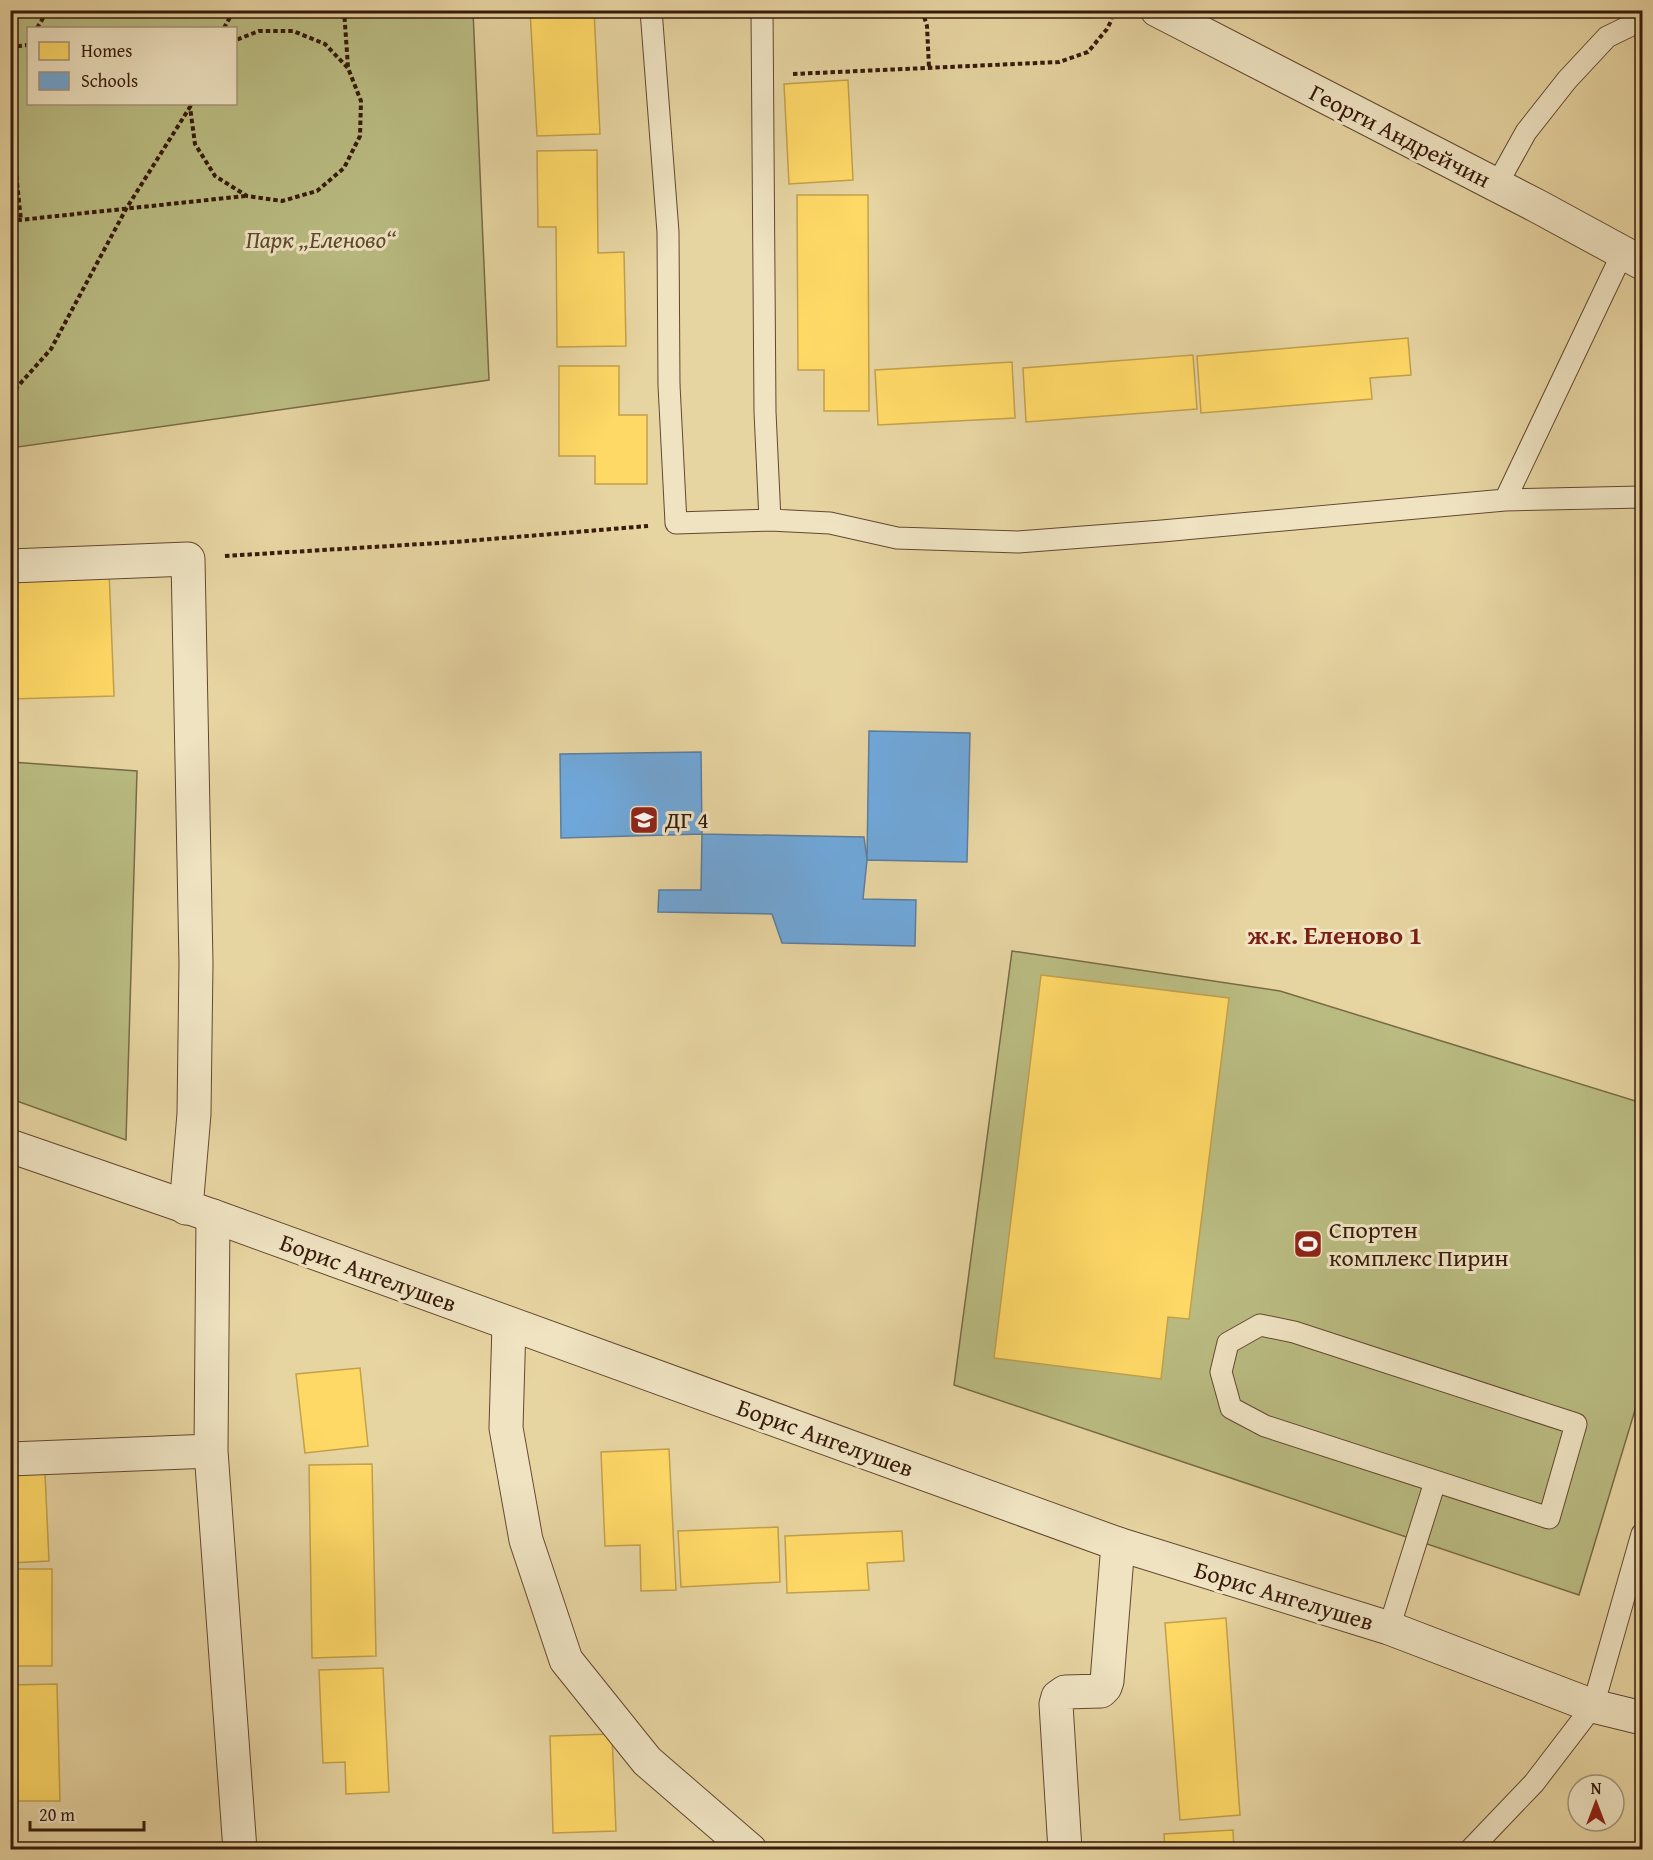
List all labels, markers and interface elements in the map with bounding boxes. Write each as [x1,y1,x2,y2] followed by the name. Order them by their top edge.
[27,27,237,105] legend
[81,37,132,64] text: Homes
[81,67,138,94] text: Schools
[1304,75,1497,196] street label: Георги Андрейчин
[246,222,396,257] park label: Парк „Еленово“
[664,802,709,837] place label: ДГ 4
[628,804,660,836] school or university icon: ДГ 4
[1248,915,1422,954] district label: ж.к. Еленово 1
[1329,1212,1508,1275] place label: Спортен комплекс Пирин
[275,1224,461,1321] street label: Борис Ангелушев
[1292,1228,1324,1260] sports icon: Спортен комплекс Пирин
[732,1389,918,1486] street label: Борис Ангелушев
[1190,1552,1378,1639] street label: Борис Ангелушев
[1566,1773,1626,1833] north arrow
[1591,1776,1602,1800] text: N
[30,1794,144,1832] scale bar
[39,1801,75,1828] text: 20 m

